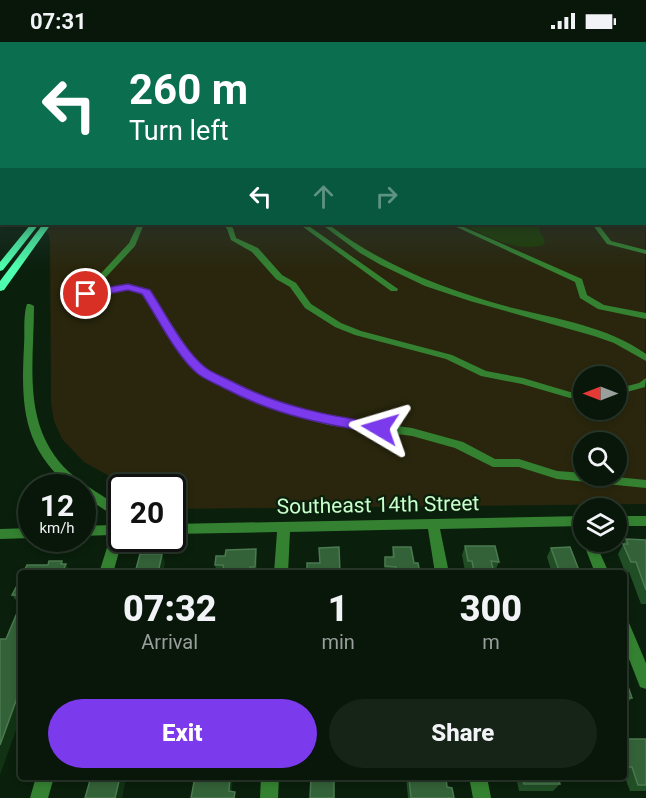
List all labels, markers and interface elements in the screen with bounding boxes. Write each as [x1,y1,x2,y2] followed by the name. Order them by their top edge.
[30,9,87,34] text: 07:31
[129,65,248,114] text: 260 m
[30,66,108,144] icon: left
[129,115,229,147] text: Turn left
[244,180,277,213] icon: left
[307,180,340,213] icon: ahead
[370,180,403,213] icon: right
[60,268,111,319] pin
[69,277,102,310] icon: arrive
[573,366,627,420] north arrow
[573,366,627,552] map controls
[348,396,412,460] position arrow
[573,432,627,486] button: search
[108,474,186,552] speed limit sign: 20
[40,488,74,523] text: 12
[277,491,480,519] street label: Southeast 14th Street
[573,498,627,552] button: layers
[39,519,75,537] text: km/h
[123,588,216,630] text: 07:32
[328,588,349,630] text: 1
[460,588,522,630] text: 300
[141,630,198,654] text: Arrival
[321,630,355,654] text: min
[482,630,500,654] text: m
[48,699,317,768] button: Exit
[329,699,597,768] button: Share

